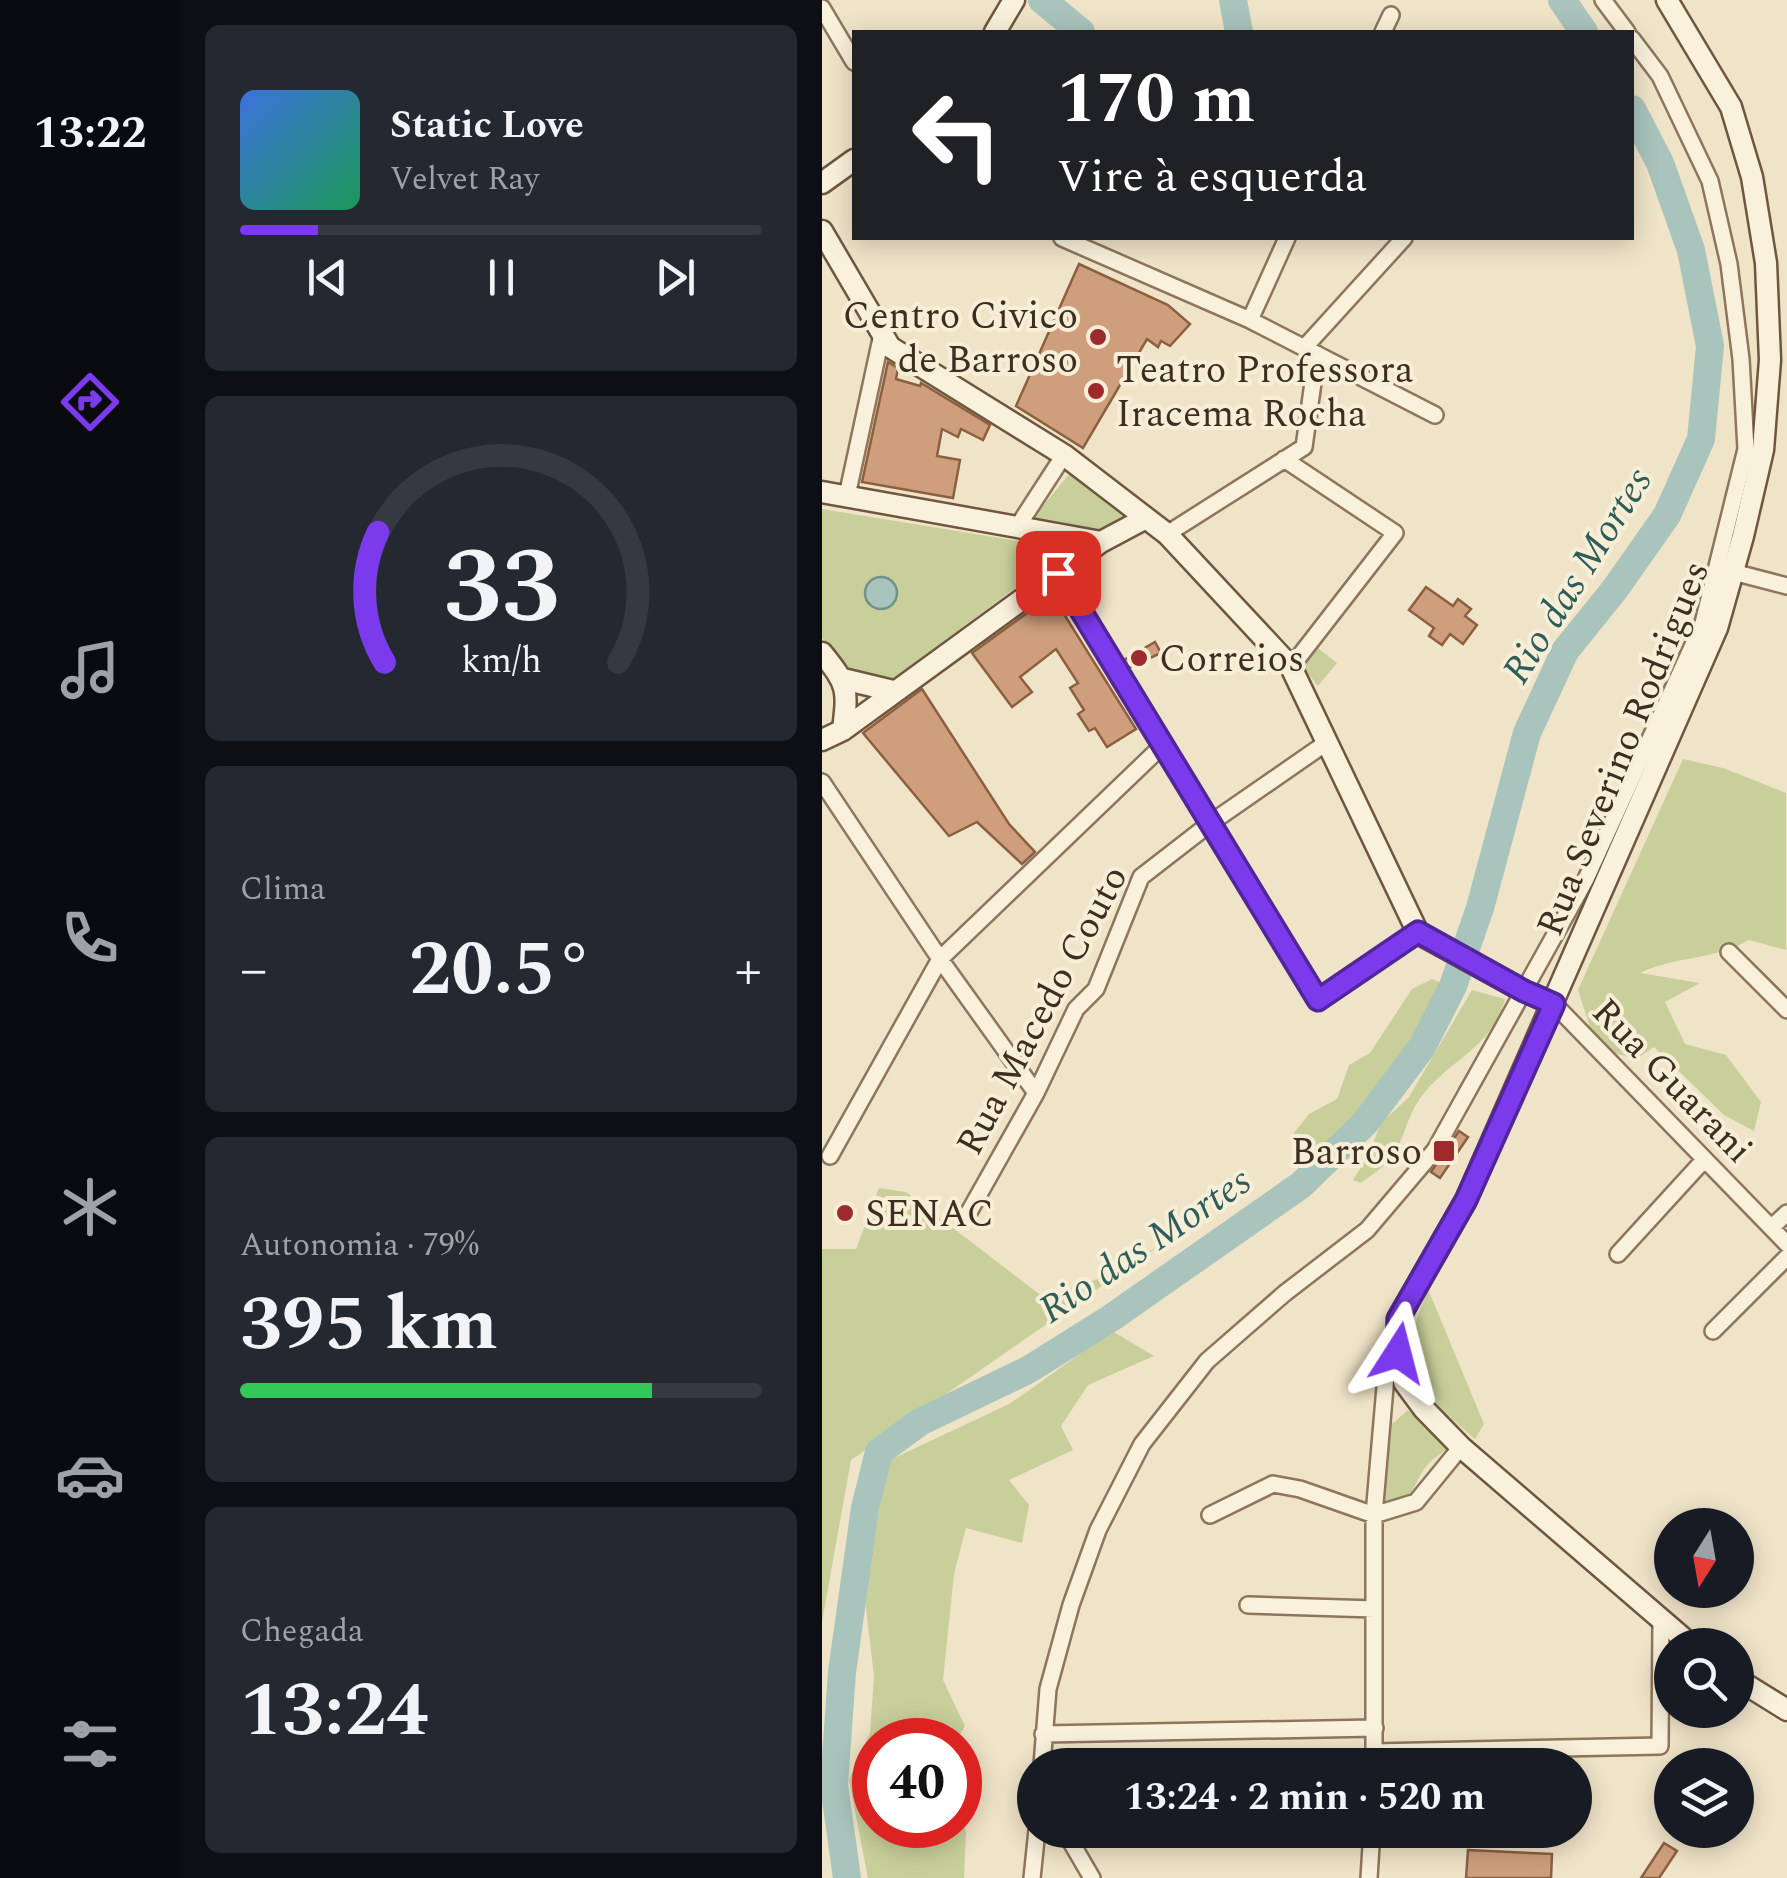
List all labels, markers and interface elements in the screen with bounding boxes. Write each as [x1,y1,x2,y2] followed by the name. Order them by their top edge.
[1057,47,1255,153] text: 170 m
[892,70,1022,200] icon: left
[390,97,584,155] text: Static Love
[33,99,147,168] text: 13:22
[1057,143,1367,212] text: Vire à esquerda
[390,155,539,204] text: Velvet Ray
[300,250,355,305] icon: previous
[474,250,529,305] icon: pause
[648,250,703,305] icon: next
[843,288,1078,390] place label: Centro Civico de Barroso
[1087,326,1109,348] marker: Centro Civico de Barroso
[1116,342,1414,444] place label: Teatro Professora Iracema Rocha
[55,367,125,437] icon: directions
[1085,380,1107,402] marker: Teatro Professora Iracema Rocha
[1487,456,1669,696] water label: Rio das Mortes
[443,510,559,668] text: 33
[1016,531,1101,616] pin
[1031,546,1086,601] icon: arrive
[1522,552,1726,945] street label: Rua Severino Rodrigues
[1159,631,1305,689] place label: Correios
[461,634,541,689] text: km/h
[55,635,125,705] icon: music
[1128,647,1150,669] marker: Correios
[942,856,1144,1166] street label: Rua Macedo Couto
[240,865,326,914] text: Clima
[55,903,125,973] icon: phone
[409,914,593,1028] text: 20.5°
[240,929,268,1012] text: −
[734,929,762,1012] text: +
[1577,985,1766,1178] street label: Rua Guarani
[1291,1124,1422,1182] place label: Barroso
[1431,1138,1457,1164] marker: Barroso
[1027,1152,1264,1340] water label: Rio das Mortes
[55,1172,125,1242] icon: climate
[865,1186,994,1244] place label: SENAC
[834,1202,856,1224] marker: SENAC
[240,1221,479,1270] text: Autonomia · 79%
[240,1269,498,1383] text: 395 km
[1346,1301,1450,1405] position arrow
[55,1440,125,1510] icon: car
[1654,1508,1754,1608] north arrow
[1654,1508,1754,1848] map controls
[240,1607,364,1656] text: Chegada
[1654,1628,1754,1728] button: search
[240,1655,428,1769] text: 13:24
[55,1709,125,1779] icon: filters
[852,1718,982,1848] speed limit sign: 40
[1654,1748,1754,1848] button: layers
[1124,1769,1485,1827] text: 13:24 · 2 min · 520 m

